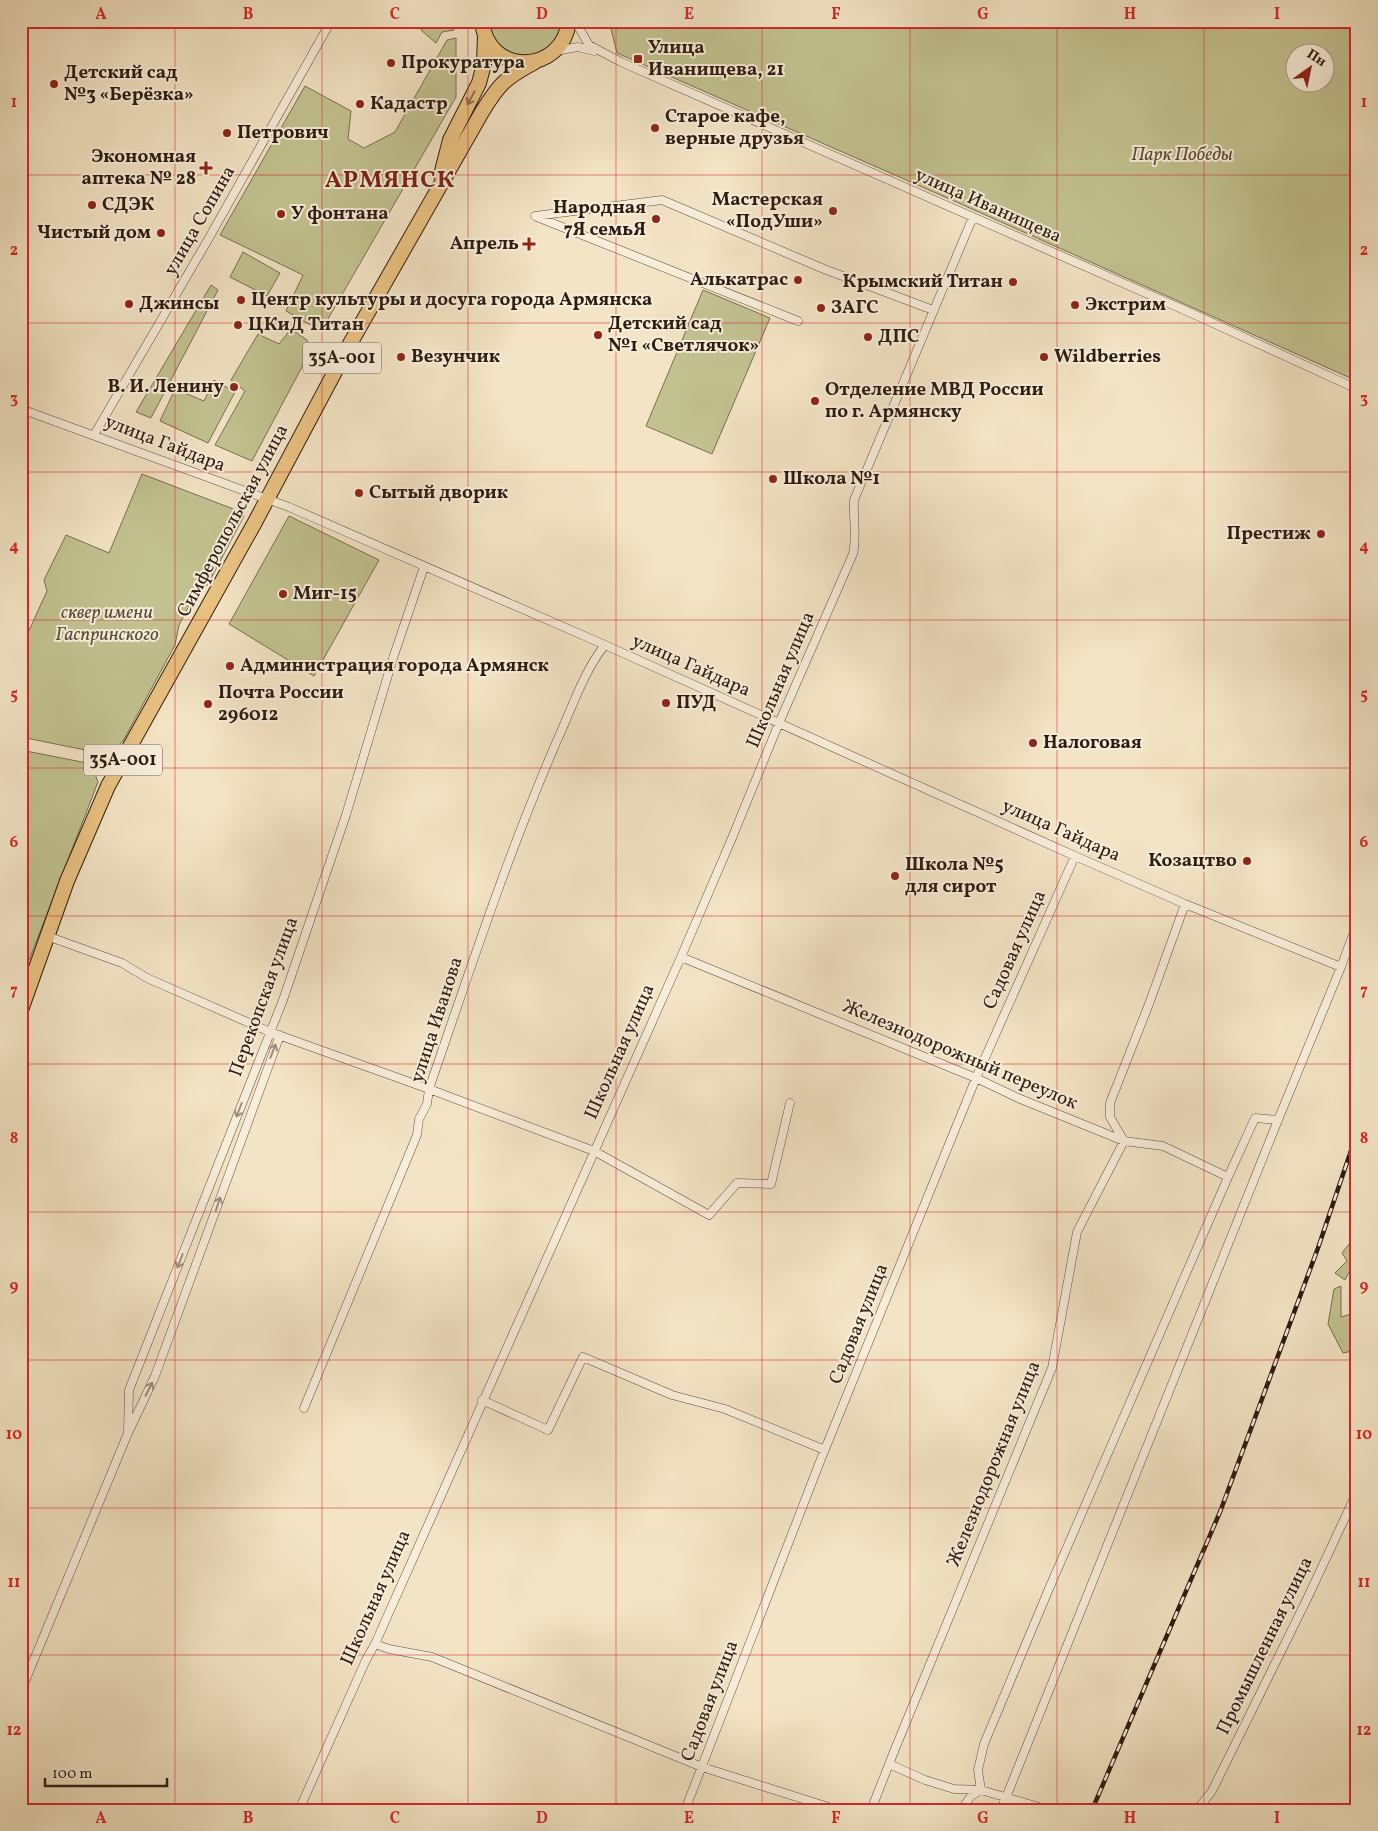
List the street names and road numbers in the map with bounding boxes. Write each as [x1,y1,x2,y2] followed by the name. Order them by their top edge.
[158,161,242,281] street label: улица Сопина
[911,162,1065,250] street label: улица Иванищева
[303,342,381,373] road number: 35А-001
[101,409,229,479] street label: улица Гайдара
[171,420,295,622] street label: Симферопольская улица
[741,608,821,752] street label: Школьная улица
[628,628,754,704] street label: улица Гайдара
[84,744,162,776] road number: 35А-001
[998,793,1124,869] street label: улица Гайдара
[977,886,1053,1014] street label: Садовая улица
[223,914,305,1080] street label: Перекопская улица
[404,954,470,1086] street label: улица Иванова
[578,980,662,1124] street label: Школьная улица
[838,994,1082,1116] street label: Железнодорожный переулок
[823,1260,895,1388] street label: Садовая улица
[941,1357,1047,1571] street label: Железнодорожная улица
[334,1526,418,1670] street label: Школьная улица
[1211,1553,1319,1739] street label: Промышленная улица
[675,1637,745,1765] street label: Садовая улица

